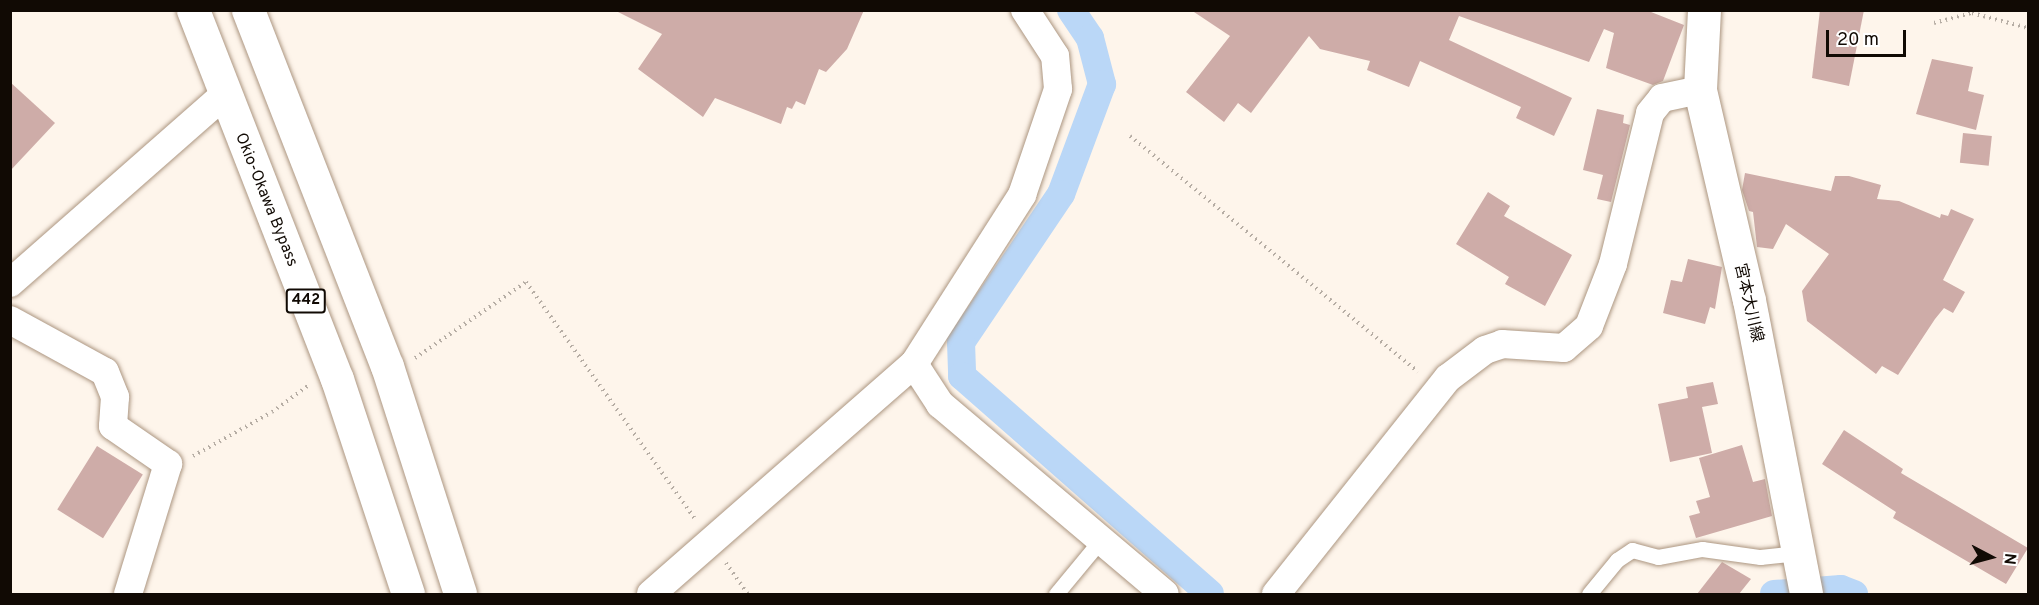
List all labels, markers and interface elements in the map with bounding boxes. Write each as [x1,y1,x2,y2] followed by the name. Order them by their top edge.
[1829,18,1908,56] scale bar
[1837,29,1879,52] text: 20 m
[230,130,302,270] street label: Okio-Okawa Bypass
[1730,262,1766,344] street label: 宮本大川線
[285,289,327,313] road number: 442
[1961,527,2021,587] north arrow
[1998,552,2019,566] text: N

